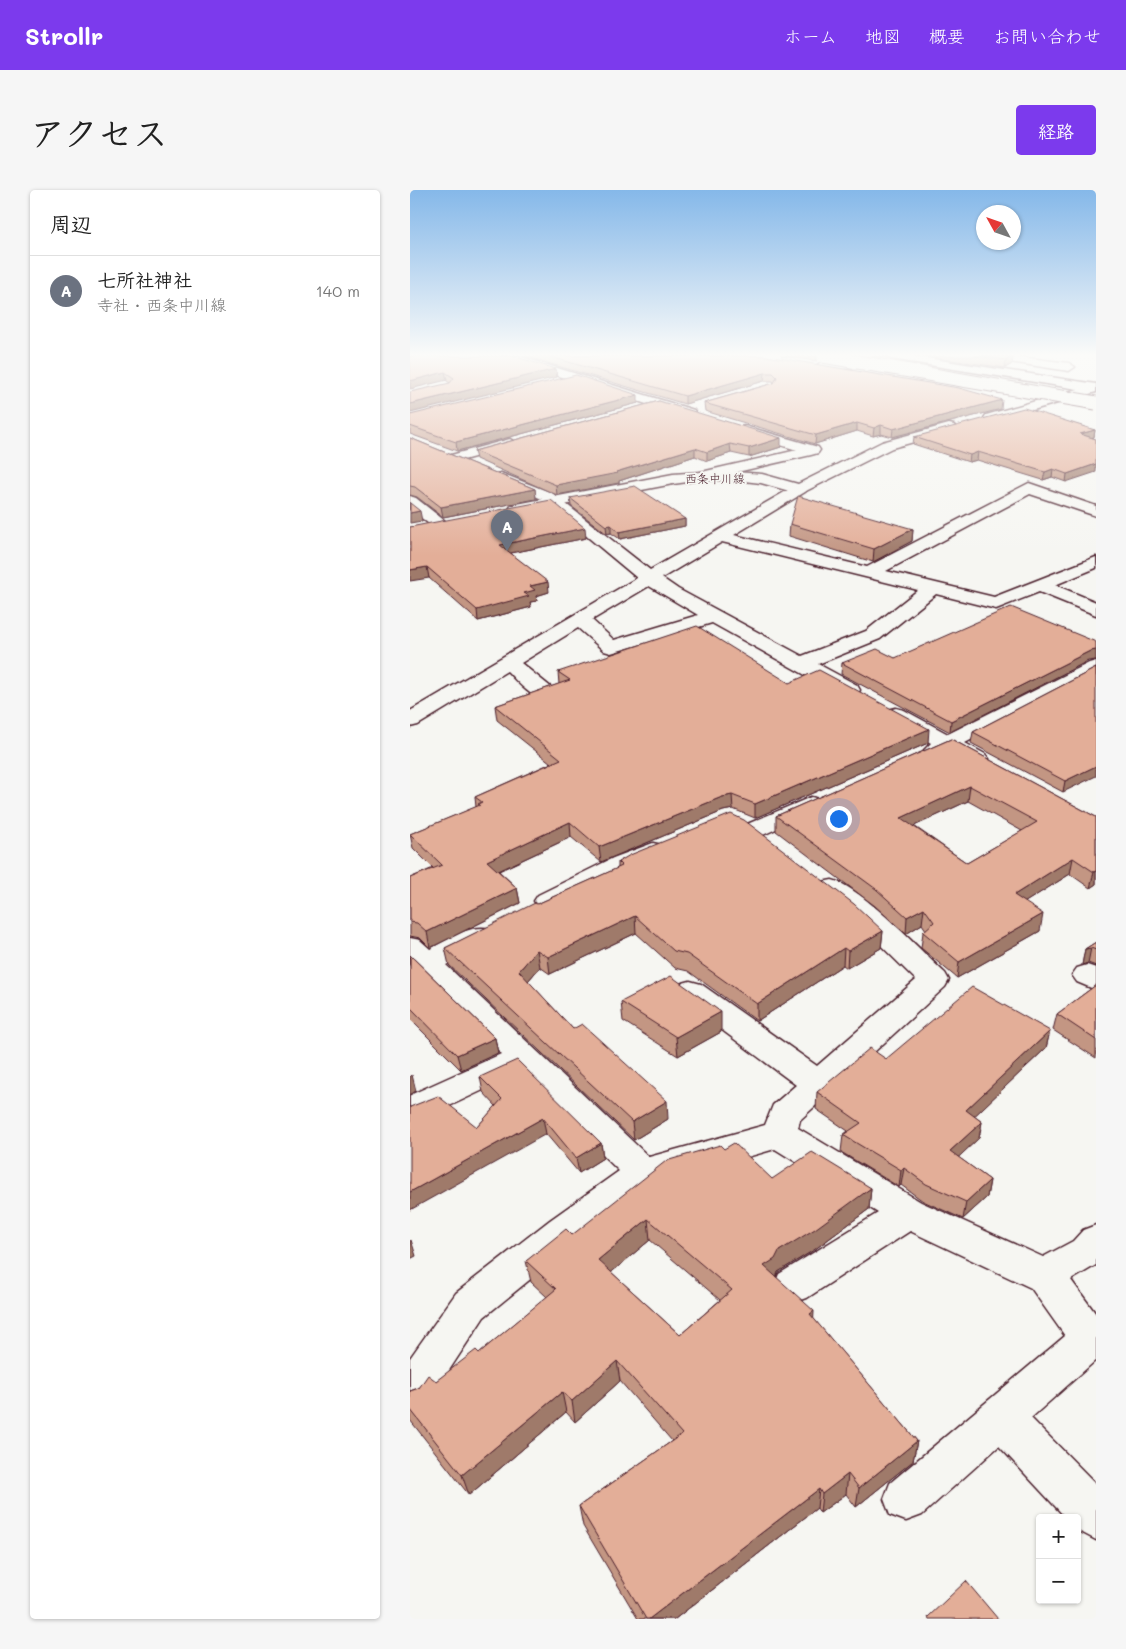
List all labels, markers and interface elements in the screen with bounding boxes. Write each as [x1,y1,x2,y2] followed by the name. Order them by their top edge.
[25,20,103,51] text: Strollr
[784,24,837,48] text: ホーム
[865,24,901,48] text: 地図
[929,24,965,48] text: 概要
[993,24,1101,48] text: お問い合わせ
[1016,105,1096,155] button: 経路
[30,109,168,155] text: アクセス
[976,205,1021,250] north arrow
[50,210,92,237] text: 周辺
[97,267,192,292] text: 七所社神社
[60,280,72,301] text: A
[316,280,360,301] text: 140 m
[97,294,226,315] text: 寺社 · 西条中川線
[685,470,745,486] street label: 西条中川線
[491,510,523,551] pin: A
[826,806,852,832] your location
[1036,1514,1081,1604] map controls
[1036,1514,1081,1559] button: +
[1036,1559,1081,1604] button: −

